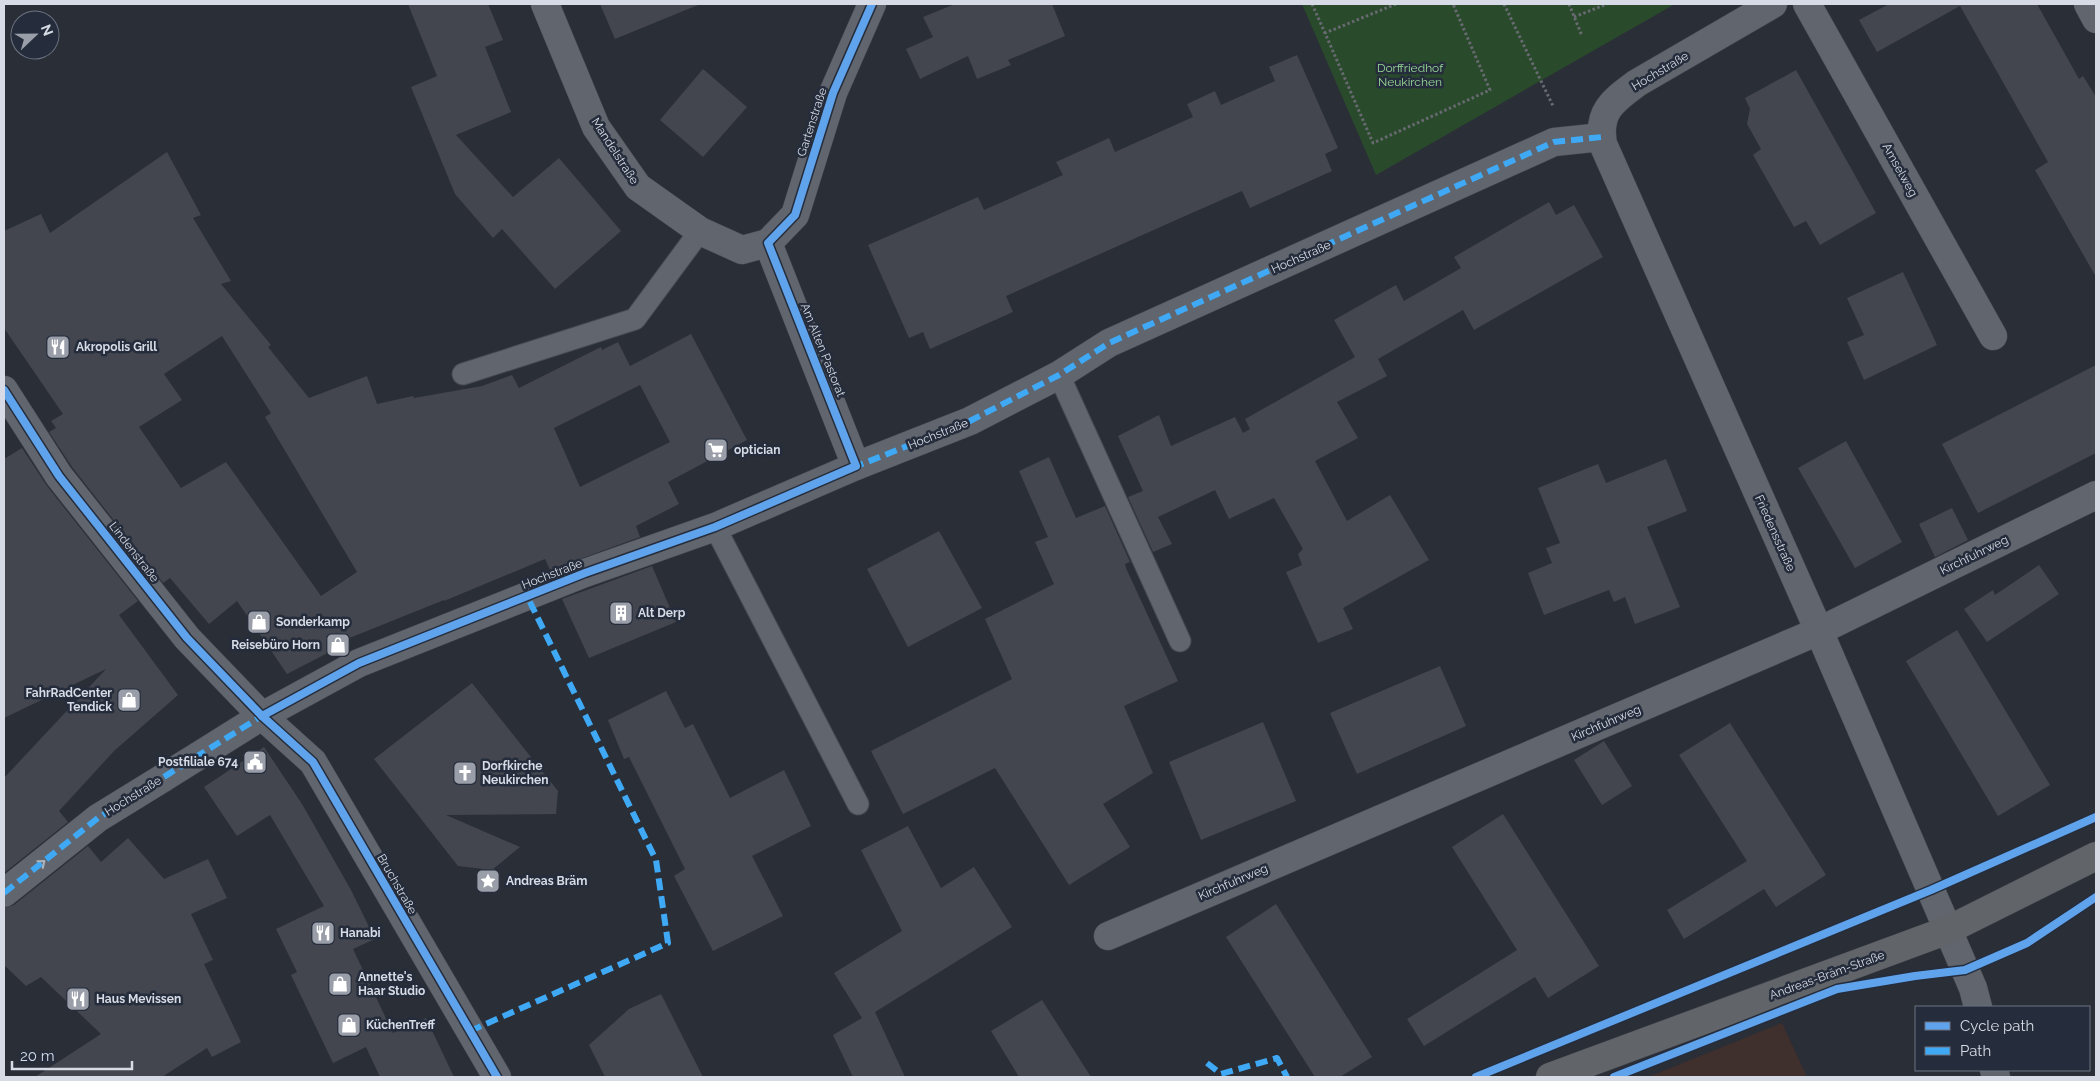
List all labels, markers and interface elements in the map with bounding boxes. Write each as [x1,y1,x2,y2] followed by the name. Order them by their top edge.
[10,10,60,60] north arrow
[38,22,56,38] text: N
[1629,49,1691,93] street label: Hochstraße
[1377,61,1444,89] park label: Dorffriedhof Neukirchen
[794,86,830,158] street label: Gartenstraße
[588,115,642,187] street label: Mandelstraße
[1880,141,1920,199] street label: Amselweg
[1269,238,1333,276] street label: Hochstraße
[798,301,848,399] street label: Am Alten Pastorat
[45,334,71,360] restaurant icon: Akropolis Grill
[76,340,157,354] place label: Akropolis Grill
[906,416,970,452] street label: Hochstraße
[703,437,729,463] supermarket icon: optician
[734,443,780,457] place label: optician
[1752,493,1798,573] street label: Friedensstraße
[106,519,162,585] street label: Lindenstraße
[1938,532,2010,578] street label: Kirchfuhrweg
[520,556,584,592] street label: Hochstraße
[608,600,634,626] building icon: Alt Derp
[638,606,686,620] place label: Alt Derp
[246,609,272,635] shop icon: Sonderkamp
[276,615,350,629] place label: Sonderkamp
[325,632,351,658] shop icon: Reisebüro Horn
[231,638,320,652] place label: Reisebüro Horn
[25,686,112,714] place label: FahrRadCenter Tendick
[116,687,142,713] shop icon: FahrRadCenter Tendick
[1569,702,1643,744] street label: Kirchfuhrweg
[242,749,268,775] public building icon: Postfiliale 674
[158,755,238,769] place label: Postfiliale 674
[482,759,548,787] place label: Dorfkirche Neukirchen
[452,760,478,786] church icon: Dorfkirche Neukirchen
[102,773,164,819] street label: Hochstraße
[374,851,420,917] street label: Bruchstraße
[36,860,45,868] one-way arrow
[1196,861,1270,903] street label: Kirchfuhrweg
[475,868,501,894] place icon: Andreas Bräm
[506,874,587,888] place label: Andreas Bräm
[310,920,336,946] restaurant icon: Hanabi
[340,926,381,940] place label: Hanabi
[1768,948,1886,1002] street label: Andreas-Bräm-Straße
[358,970,425,998] place label: Annette's Haar Studio
[327,971,353,997] shop icon: Annette's Haar Studio
[65,986,91,1012] restaurant icon: Haus Mevissen
[96,992,181,1006] place label: Haus Mevissen
[1915,1006,2090,1071] legend
[336,1012,362,1038] shop icon: KüchenTreff
[1960,1017,2034,1035] text: Cycle path
[366,1018,435,1032] place label: KüchenTreff
[12,1038,132,1070] scale bar
[1960,1042,1991,1060] text: Path
[20,1047,55,1065] text: 20 m

